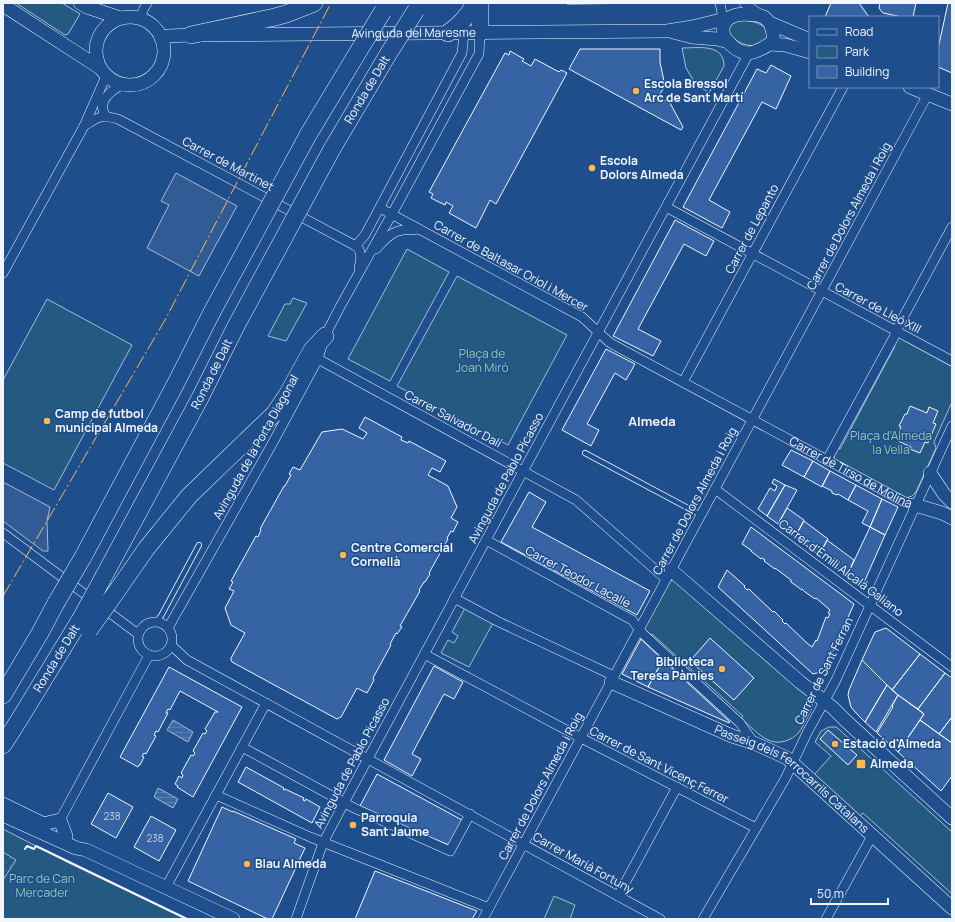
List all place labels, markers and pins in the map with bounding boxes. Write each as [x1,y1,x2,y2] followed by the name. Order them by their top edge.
[644,75,744,106] place label: Escola Bressol Arc de Sant Martí
[631,86,641,96] marker: Escola Bressol Arc de Sant Martí
[600,152,684,183] place label: Escola Dolors Almeda
[587,163,597,173] marker: Escola Dolors Almeda
[55,405,158,436] place label: Camp de futbol municipal Almeda
[42,416,52,426] marker: Camp de futbol municipal Almeda
[351,539,453,570] place label: Centre Comercial Cornellà
[338,550,348,560] marker: Centre Comercial Cornellà
[630,653,714,684] place label: Biblioteca Teresa Pàmies
[717,664,727,674] marker: Biblioteca Teresa Pàmies
[843,735,941,752] place label: Estació d'Almeda
[830,739,840,749] marker: Estació d'Almeda
[870,755,914,772] place label: Almeda
[855,758,867,770] marker: Almeda
[361,809,429,840] place label: Parroquia Sant Jaume
[348,820,358,830] marker: Parroquia Sant Jaume
[255,855,326,872] place label: Blau Almeda
[242,859,252,869] marker: Blau Almeda

